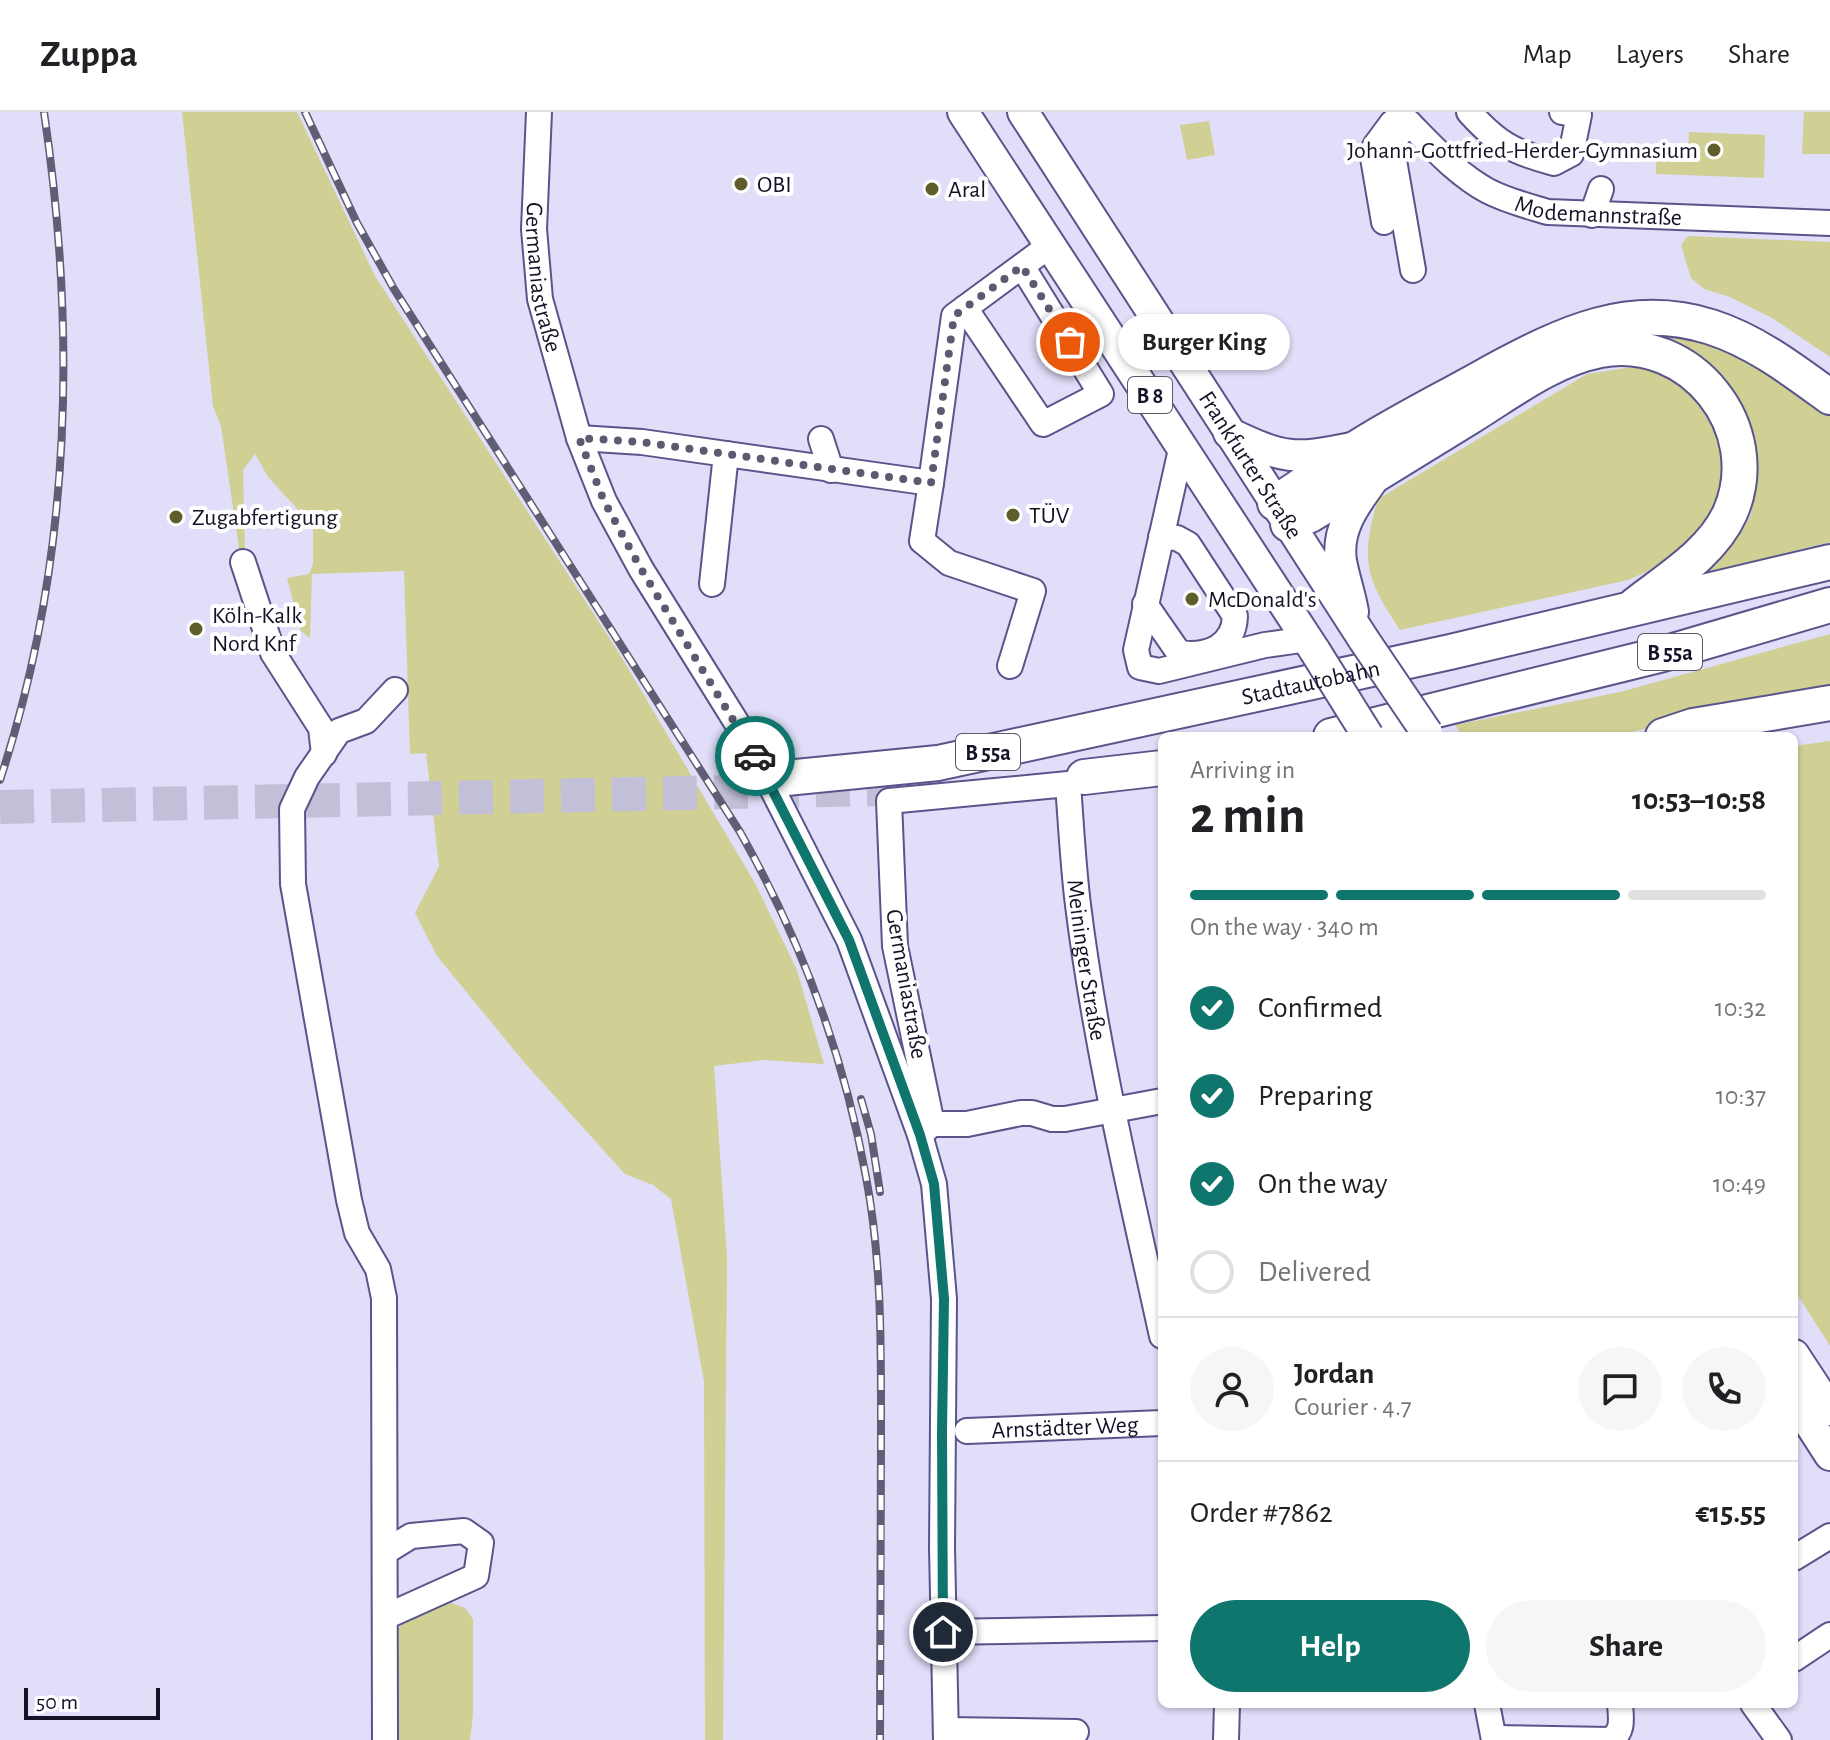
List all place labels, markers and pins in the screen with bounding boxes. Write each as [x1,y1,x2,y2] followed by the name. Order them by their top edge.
[1347,139,1698,163] place label: Johann-Gottfried-Herder-Gymnasium
[1705,141,1723,159] marker: Johann-Gottfried-Herder-Gymnasium
[757,173,792,197] place label: OBI
[732,175,750,193] marker: OBI
[948,178,986,202] place label: Aral
[923,180,941,198] marker: Aral
[1036,308,1104,376] pin
[1118,314,1290,370] callout: Burger King
[1029,503,1070,528] place label: TÜV
[192,506,338,530] place label: Zugabfertigung
[1004,506,1022,524] marker: TÜV
[167,508,185,526] marker: Zugabfertigung
[1208,588,1317,612] place label: McDonald's
[1183,590,1201,608] marker: McDonald's
[212,604,302,656] place label: Köln-Kalk Nord Knf
[187,620,205,638] marker: Köln-Kalk Nord Knf
[909,1598,977,1666] pin

